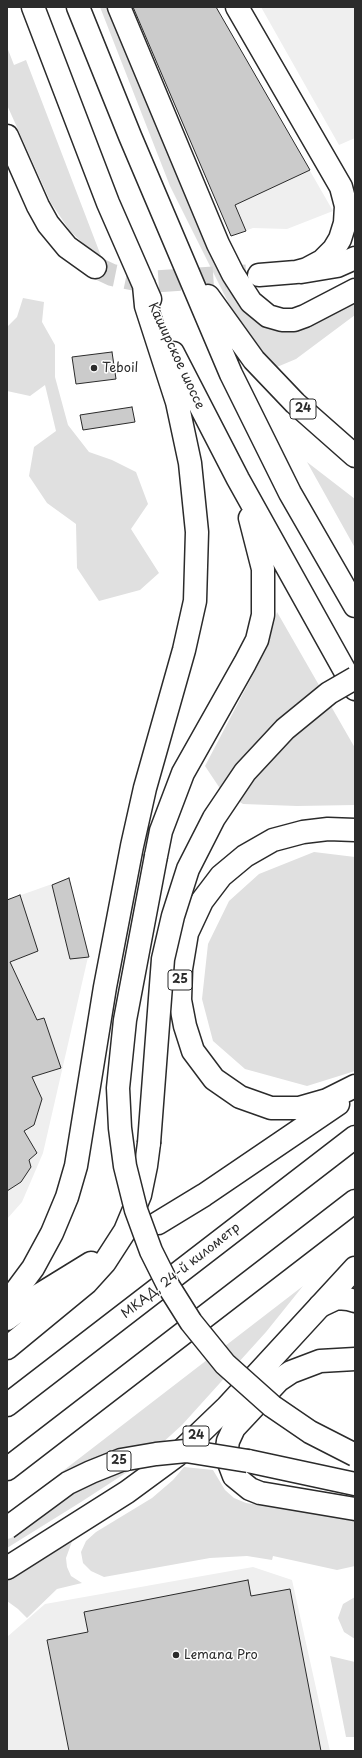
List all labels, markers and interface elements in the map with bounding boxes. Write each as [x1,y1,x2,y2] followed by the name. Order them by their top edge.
[144,300,208,412] street label: Каширское шоссе
[102,360,138,376] place label: Teboil
[89,363,99,373] marker: Teboil
[290,399,316,419] road number: 24
[168,970,192,990] road number: 25
[119,1220,243,1322] street label: МКАД, 24-й километр
[183,1426,209,1446] road number: 24
[107,1451,131,1471] road number: 25
[184,1647,258,1663] place label: Lemana Pro
[171,1650,181,1660] marker: Lemana Pro

